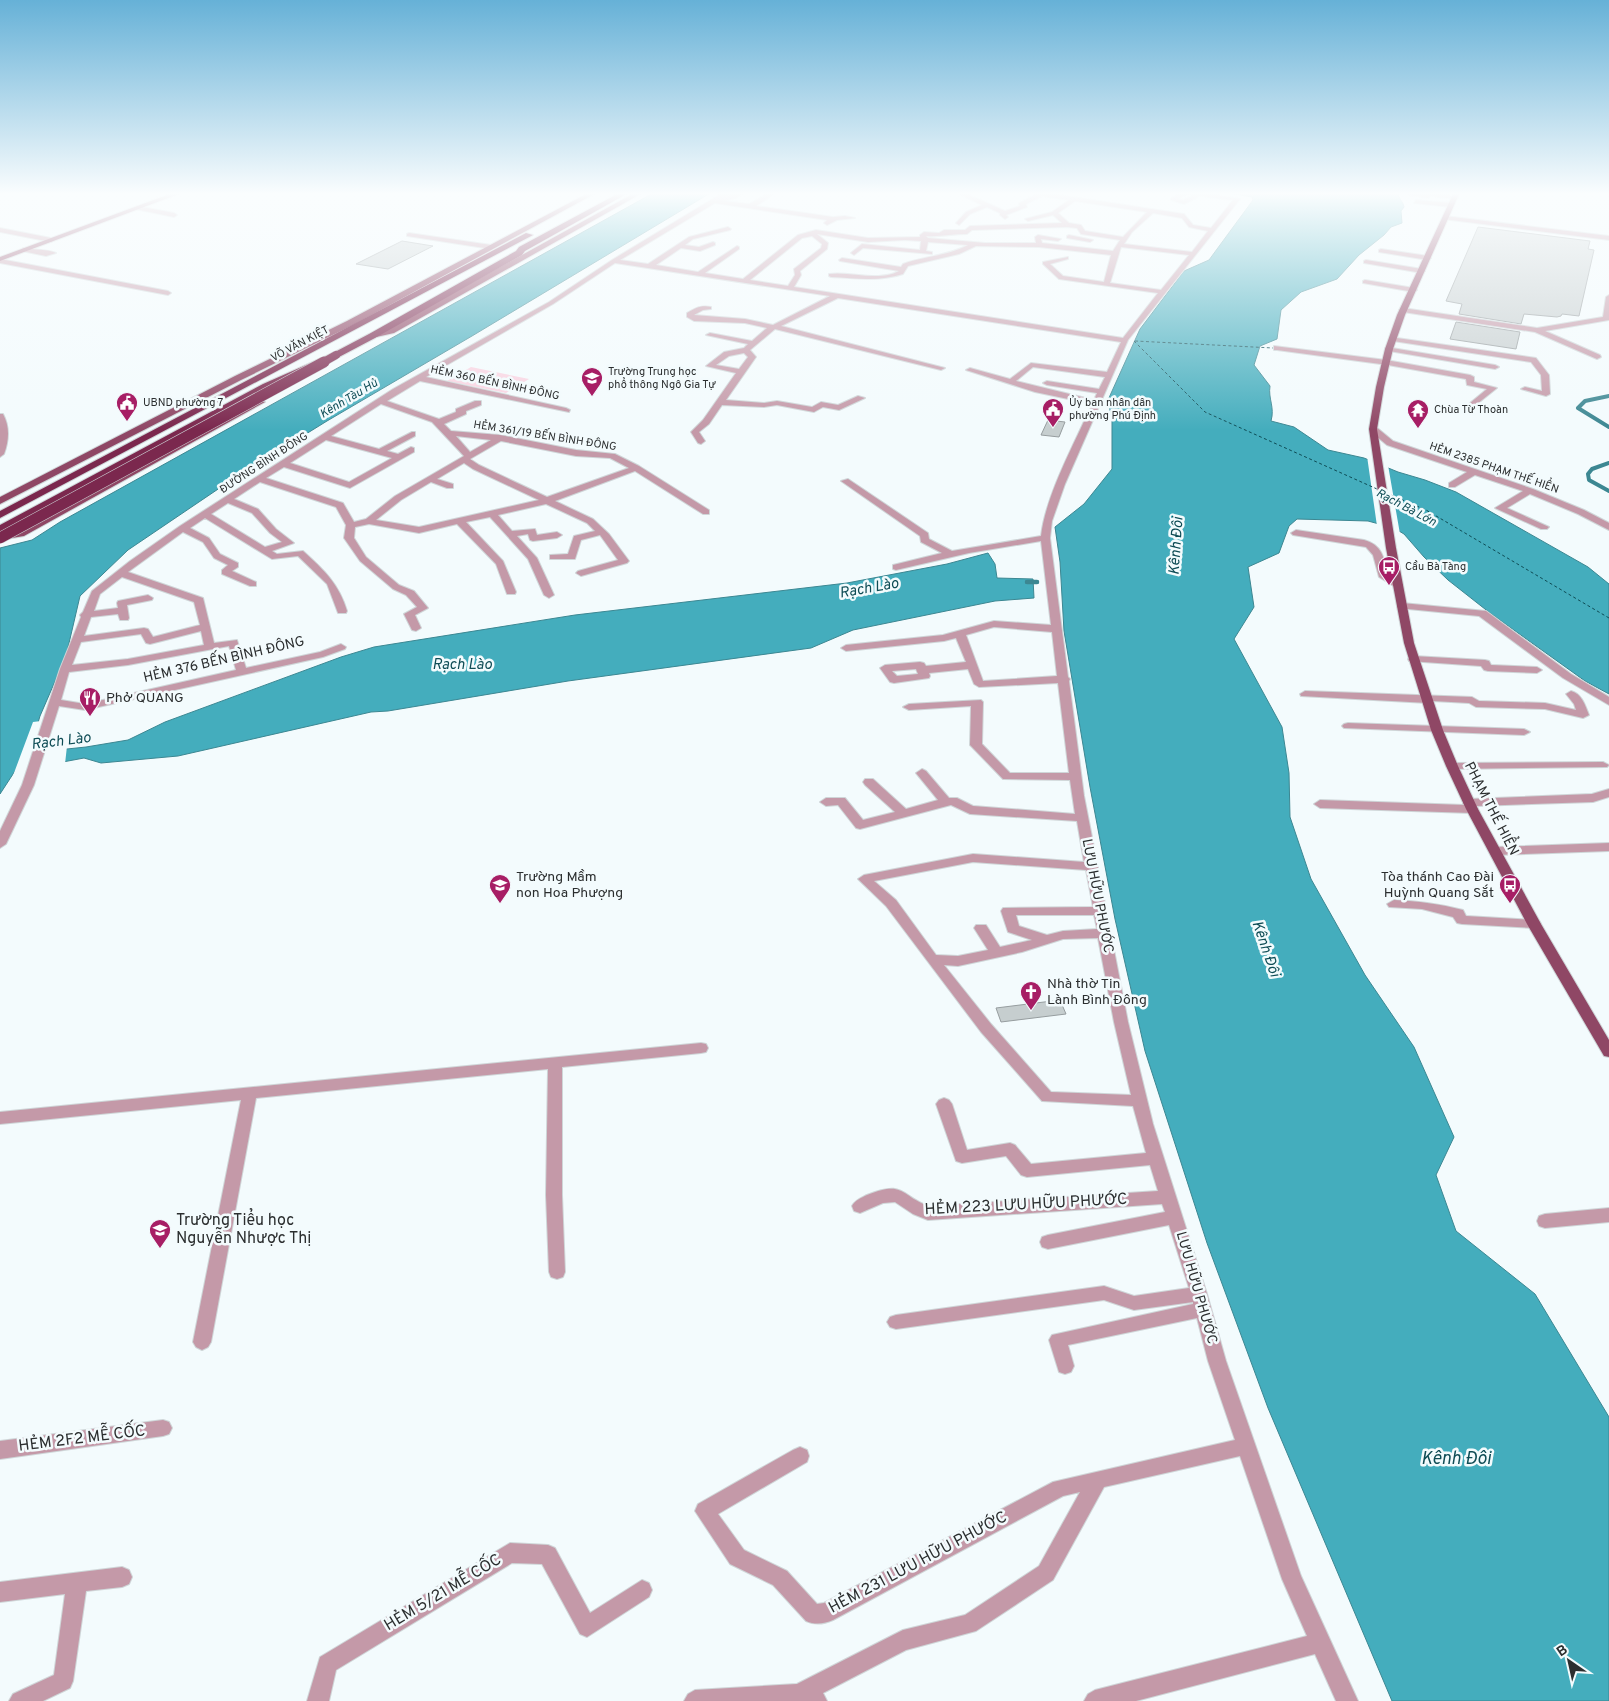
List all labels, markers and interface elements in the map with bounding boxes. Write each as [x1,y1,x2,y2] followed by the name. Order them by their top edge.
[268,322,332,365] street label: VÕ VĂN KIỆT
[429,361,561,404] street label: HẺM 360 BẾN BÌNH ĐÔNG
[608,365,716,392] place label: Trường Trung học phổ thông Ngô Gia Tự
[580,366,604,397] school or university icon: Trường Trung học phổ thông Ngô Gia Tự
[317,375,381,423] water label: Kênh Tàu Hủ
[115,391,139,422] public building icon: UBND phường 7
[1069,395,1156,423] place label: Ủy ban nhân dân phường Phú Định
[143,396,224,410] place label: UBND phường 7
[1041,397,1065,428] public building icon: Ủy ban nhân dân phường Phú Định
[1406,398,1430,429] temple icon: Chùa Từ Thoàn
[1434,403,1508,417] place label: Chùa Từ Thoàn
[472,416,618,454] street label: HẺM 361/19 BẾN BÌNH ĐÔNG
[217,428,311,497] street label: ĐƯỜNG BÌNH ĐÔNG
[1427,436,1562,497] street label: HẺM 2385 PHẠM THẾ HIỂN
[1373,485,1439,531] water label: Rạch Bà Lớn
[1165,515,1189,576] water label: Kênh Đôi
[1377,555,1401,586] bus stop icon: Cầu Bà Tàng
[1405,560,1466,574] place label: Cầu Bà Tàng
[838,574,900,604] water label: Rạch Lào
[141,631,306,687] street label: HẺM 376 BẾN BÌNH ĐÔNG
[432,656,492,675] water label: Rạch Lào
[78,686,102,717] restaurant icon: Phở QUANG
[106,690,184,707] place label: Phở QUANG
[30,729,92,755] water label: Rạch Lào
[1460,758,1525,859] street label: PHẠM THẾ HIỂN
[1078,837,1117,955] street label: LƯU HỮU PHƯỚC
[516,869,623,902] place label: Trường Mầm non Hoa Phượng
[1381,869,1494,902] place label: Tòa thánh Cao Đài Huỳnh Quang Sắt
[488,873,512,904] school or university icon: Trường Mầm non Hoa Phượng
[1498,873,1522,904] bus stop icon: Tòa thánh Cao Đài Huỳnh Quang Sắt
[1247,918,1284,981] water label: Kênh Đôi
[1047,976,1147,1009] place label: Nhà thờ Tin Lành Bình Đông
[1019,980,1043,1011] church icon: Nhà thờ Tin Lành Bình Đông
[924,1187,1128,1220] street label: HẺM 223 LƯU HỮU PHƯỚC
[176,1208,311,1249] place label: Trường Tiểu học Nguyễn Nhược Thị
[148,1218,172,1249] school or university icon: Trường Tiểu học Nguyễn Nhược Thị
[1172,1230,1221,1346] street label: LƯU HỮU PHƯỚC
[17,1416,147,1457] street label: HẺM 2F2 MỄ CỐC
[1421,1448,1492,1471] water label: Kênh Đôi
[824,1505,1011,1619] street label: HẺM 231 LƯU HỮU PHƯỚC
[378,1546,505,1636] street label: HẺM 5/21 MỄ CỐC
[1544,1636,1594,1686] north arrow
[1554,1642,1571,1661] text: B

